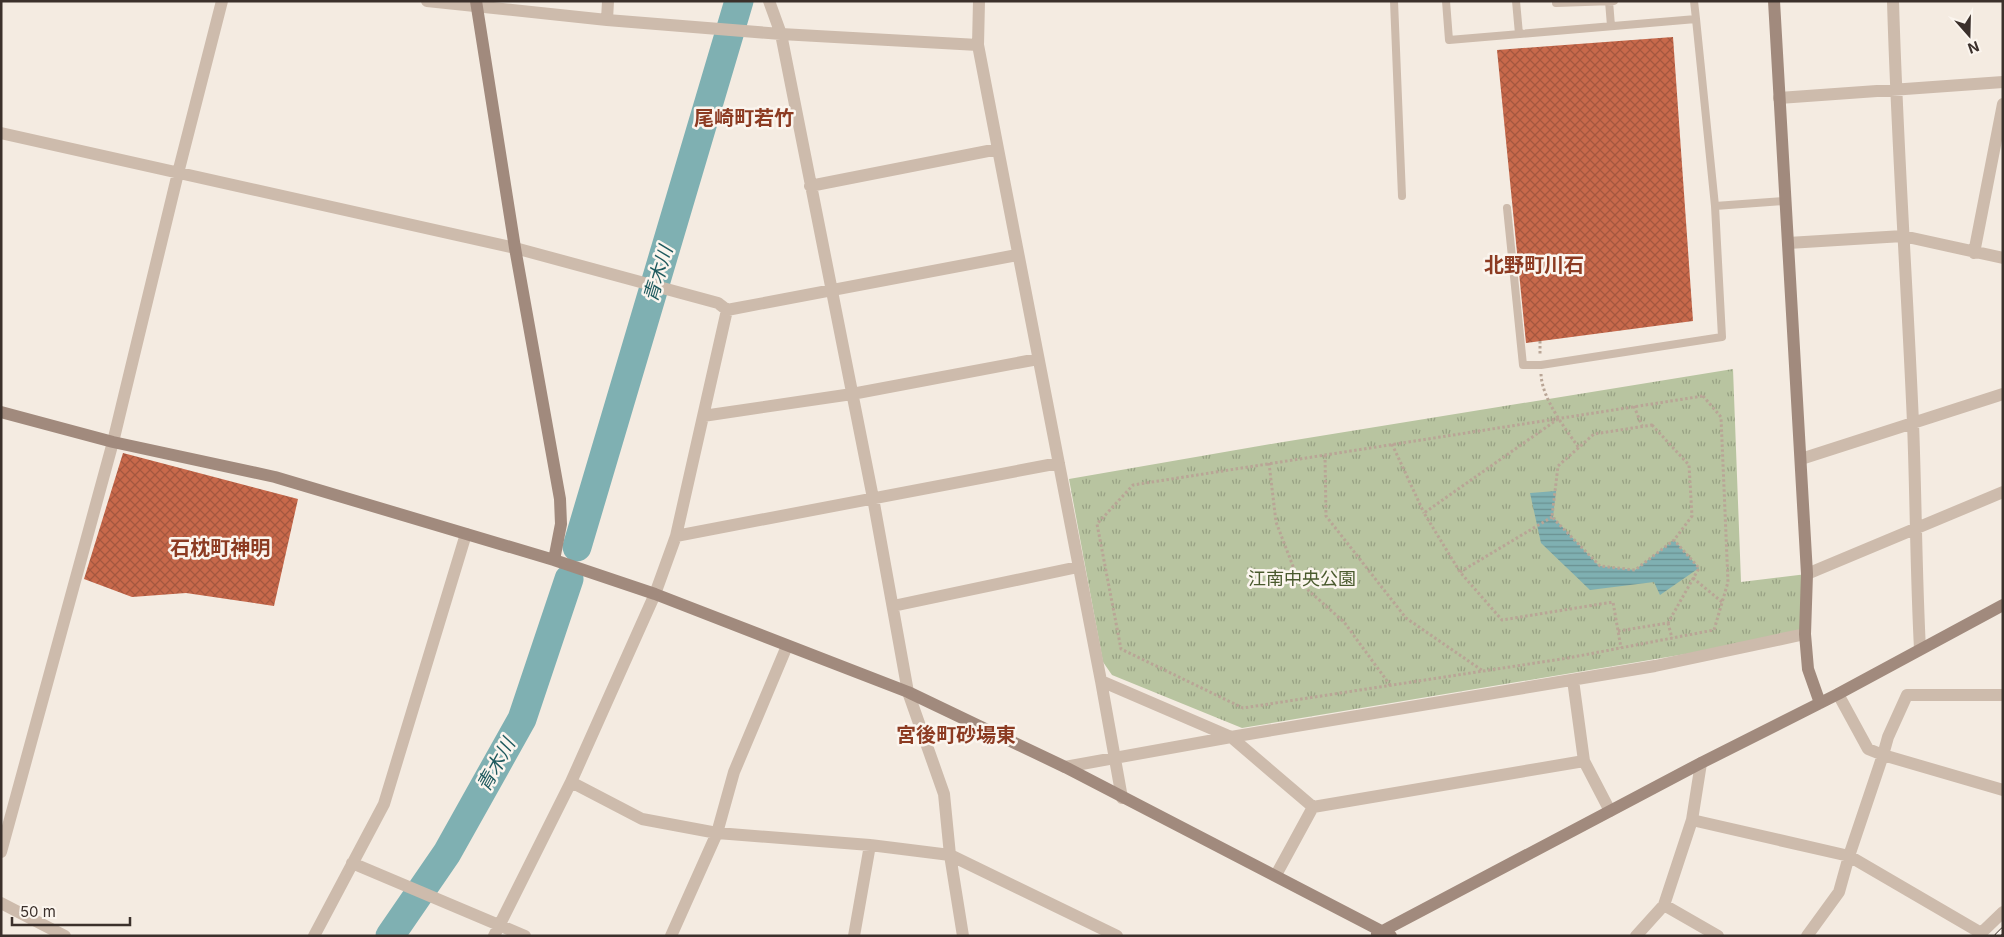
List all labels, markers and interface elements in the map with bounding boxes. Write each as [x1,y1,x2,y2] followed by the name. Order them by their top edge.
[1944,10,1994,60] north arrow
[1966,38,1982,57] text: N
[694,106,794,130] district label: 尾崎町若竹
[639,241,678,305] water label: 青木川
[1484,253,1584,277] district label: 北野町川石
[170,536,270,560] district label: 石枕町神明
[1248,568,1356,589] park label: 江南中央公園
[896,723,1016,747] district label: 宮後町砂場東
[472,733,521,796] water label: 青木川
[12,894,130,926] scale bar
[20,902,56,921] text: 50 m

